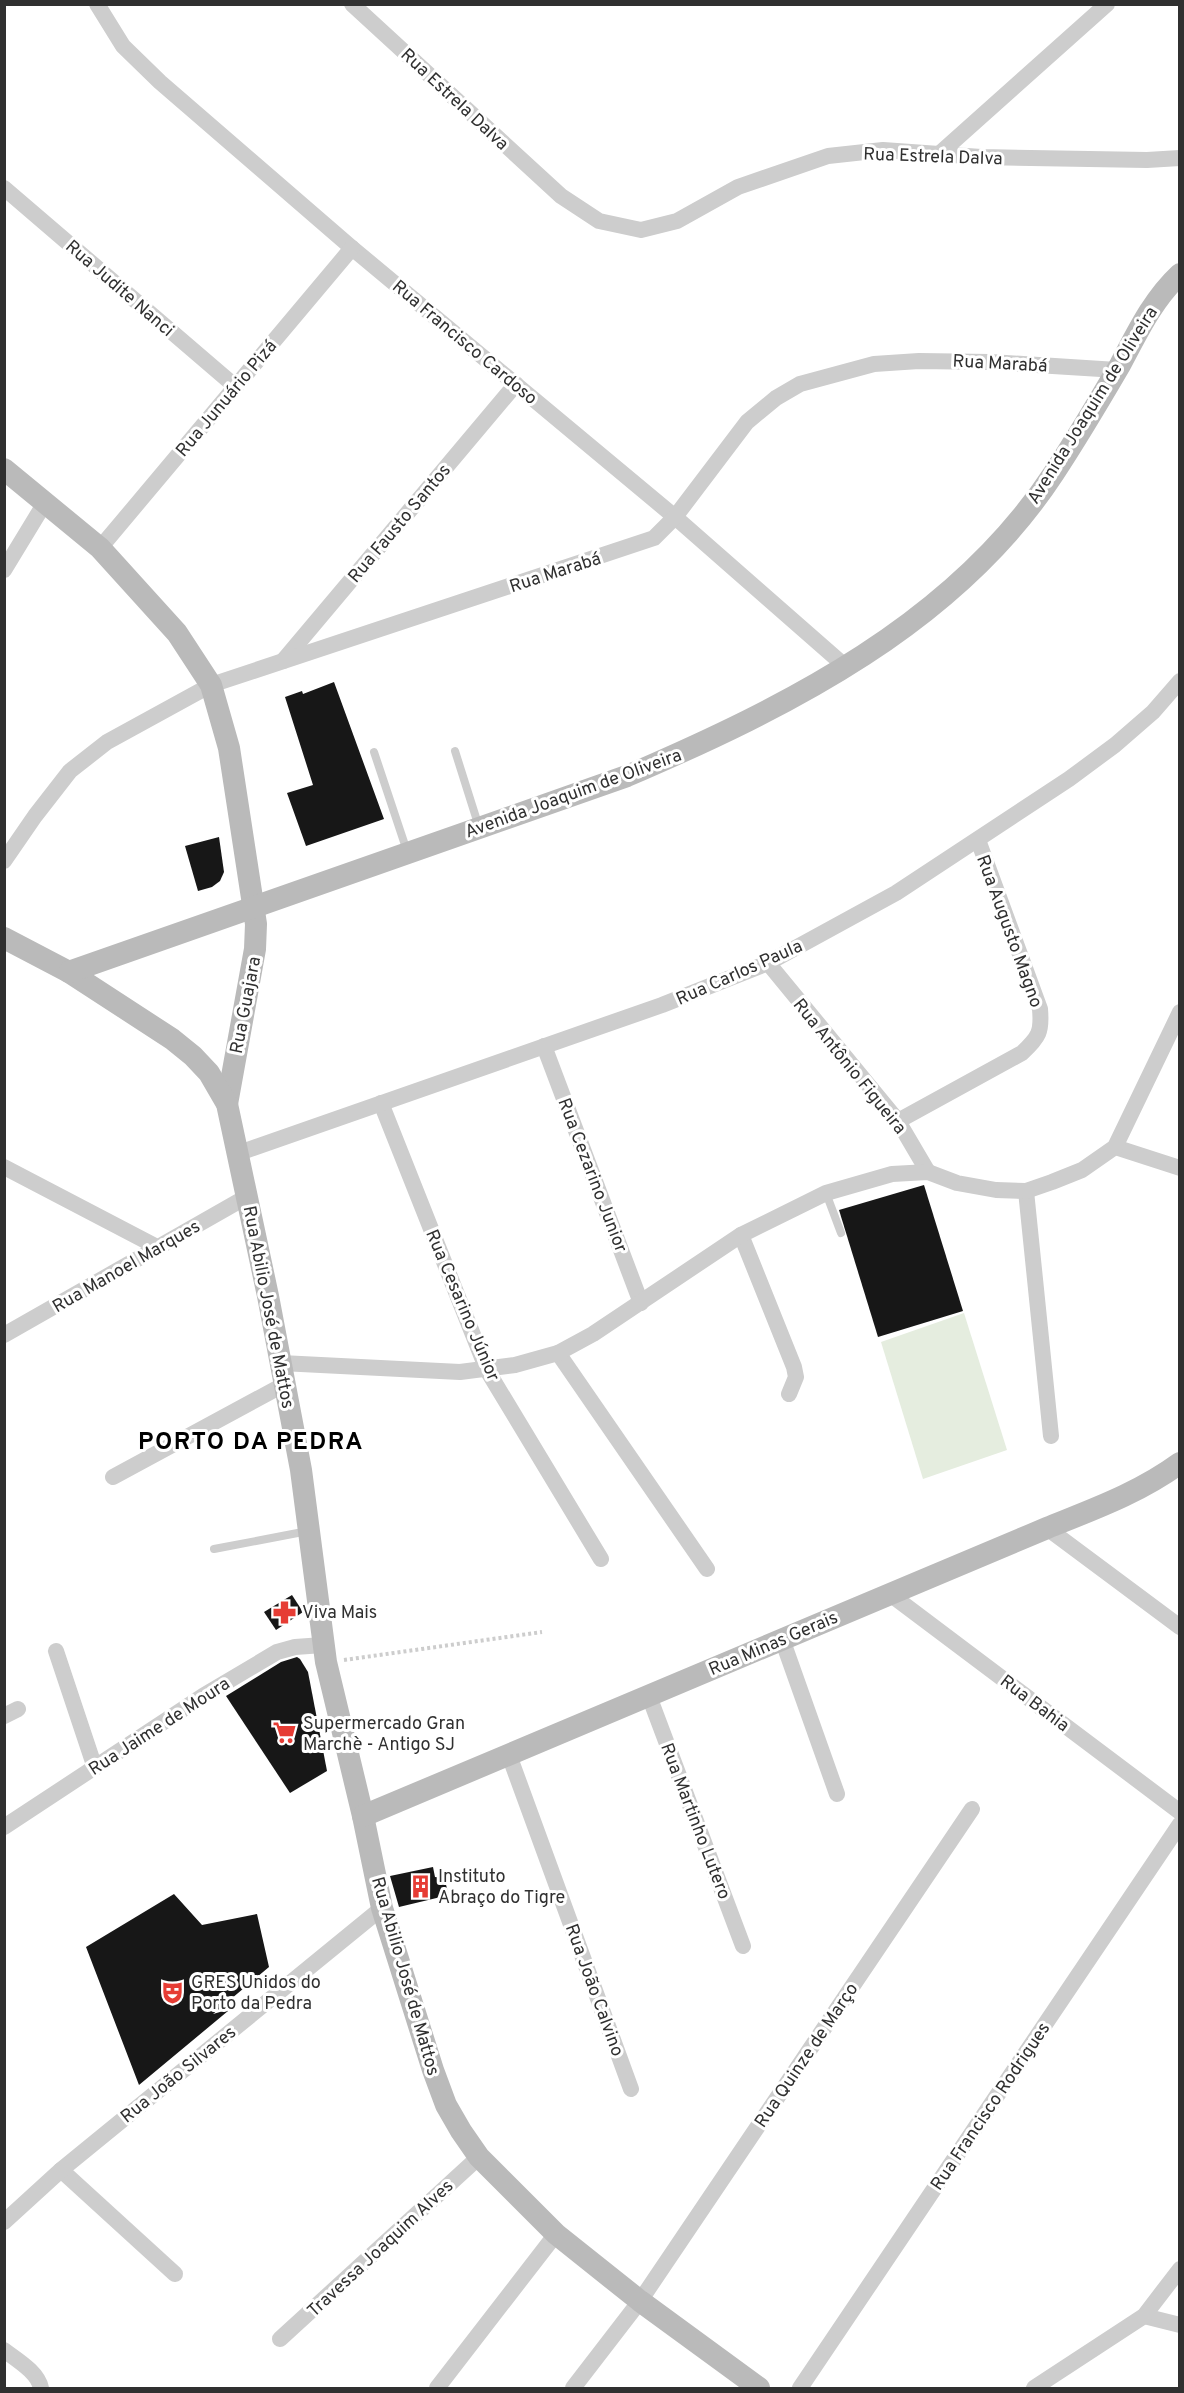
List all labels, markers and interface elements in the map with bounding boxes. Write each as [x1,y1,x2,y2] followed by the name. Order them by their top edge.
[395,44,513,156] street label: Rua Estrela Dalva
[863,144,1003,171] street label: Rua Estrela Dalva
[60,236,178,343] street label: Rua Judite Nanci
[387,276,541,411] street label: Rua Francisco Cardoso
[1023,303,1164,509] street label: Avenida Joaquim de Oliveira
[172,336,283,462] street label: Rua Junuário Pizá
[952,351,1048,378] street label: Rua Marabá
[344,460,457,588] street label: Rua Fausto Santos
[507,548,604,599] street label: Rua Marabá
[462,744,685,844] street label: Avenida Joaquim de Oliveira
[970,852,1047,1011] street label: Rua Augusto Magno
[673,935,806,1012] street label: Rua Carlos Paula
[226,955,267,1056] street label: Rua Guajara
[787,994,911,1139] street label: Rua Antônio Figueira
[552,1095,632,1256] street label: Rua Cezarino Junior
[237,1204,298,1411] street label: Rua Abilio José de Mattos
[49,1216,205,1319] street label: Rua Manoel Marques
[419,1226,504,1385] street label: Rua Cesarino Júnior
[138,1428,364,1458] district label: PORTO DA PEDRA
[271,1599,297,1625] pharmacy icon: Viva Mais
[302,1602,377,1625] place label: Viva Mais
[705,1607,842,1682] street label: Rua Minas Gerais
[995,1671,1073,1738] street label: Rua Bahia
[85,1673,235,1782] street label: Rua Jaime de Moura
[303,1713,465,1757] place label: Supermercado Gran Marchè - Antigo SJ
[272,1720,298,1746] supermarket icon: Supermercado Gran Marchè - Antigo SJ
[654,1740,735,1903] street label: Rua Martinho Lutero
[438,1866,565,1910] place label: Instituto Abraço do Tigre
[407,1873,433,1899] building icon: Instituto Abraço do Tigre
[365,1874,444,2079] street label: Rua Abilio José de Mattos
[559,1921,628,2060] street label: Rua João Calvino
[191,1972,321,2016] place label: GRES Unidos do Porto da Pedra
[160,1979,186,2005] theatre icon: GRES Unidos do Porto da Pedra
[750,1979,864,2133] street label: Rua Quinze de Março
[926,2018,1056,2195] street label: Rua Francisco Rodrigues
[116,2021,242,2129] street label: Rua João Silvares
[303,2175,459,2323] street label: Travessa Joaquim Alves

